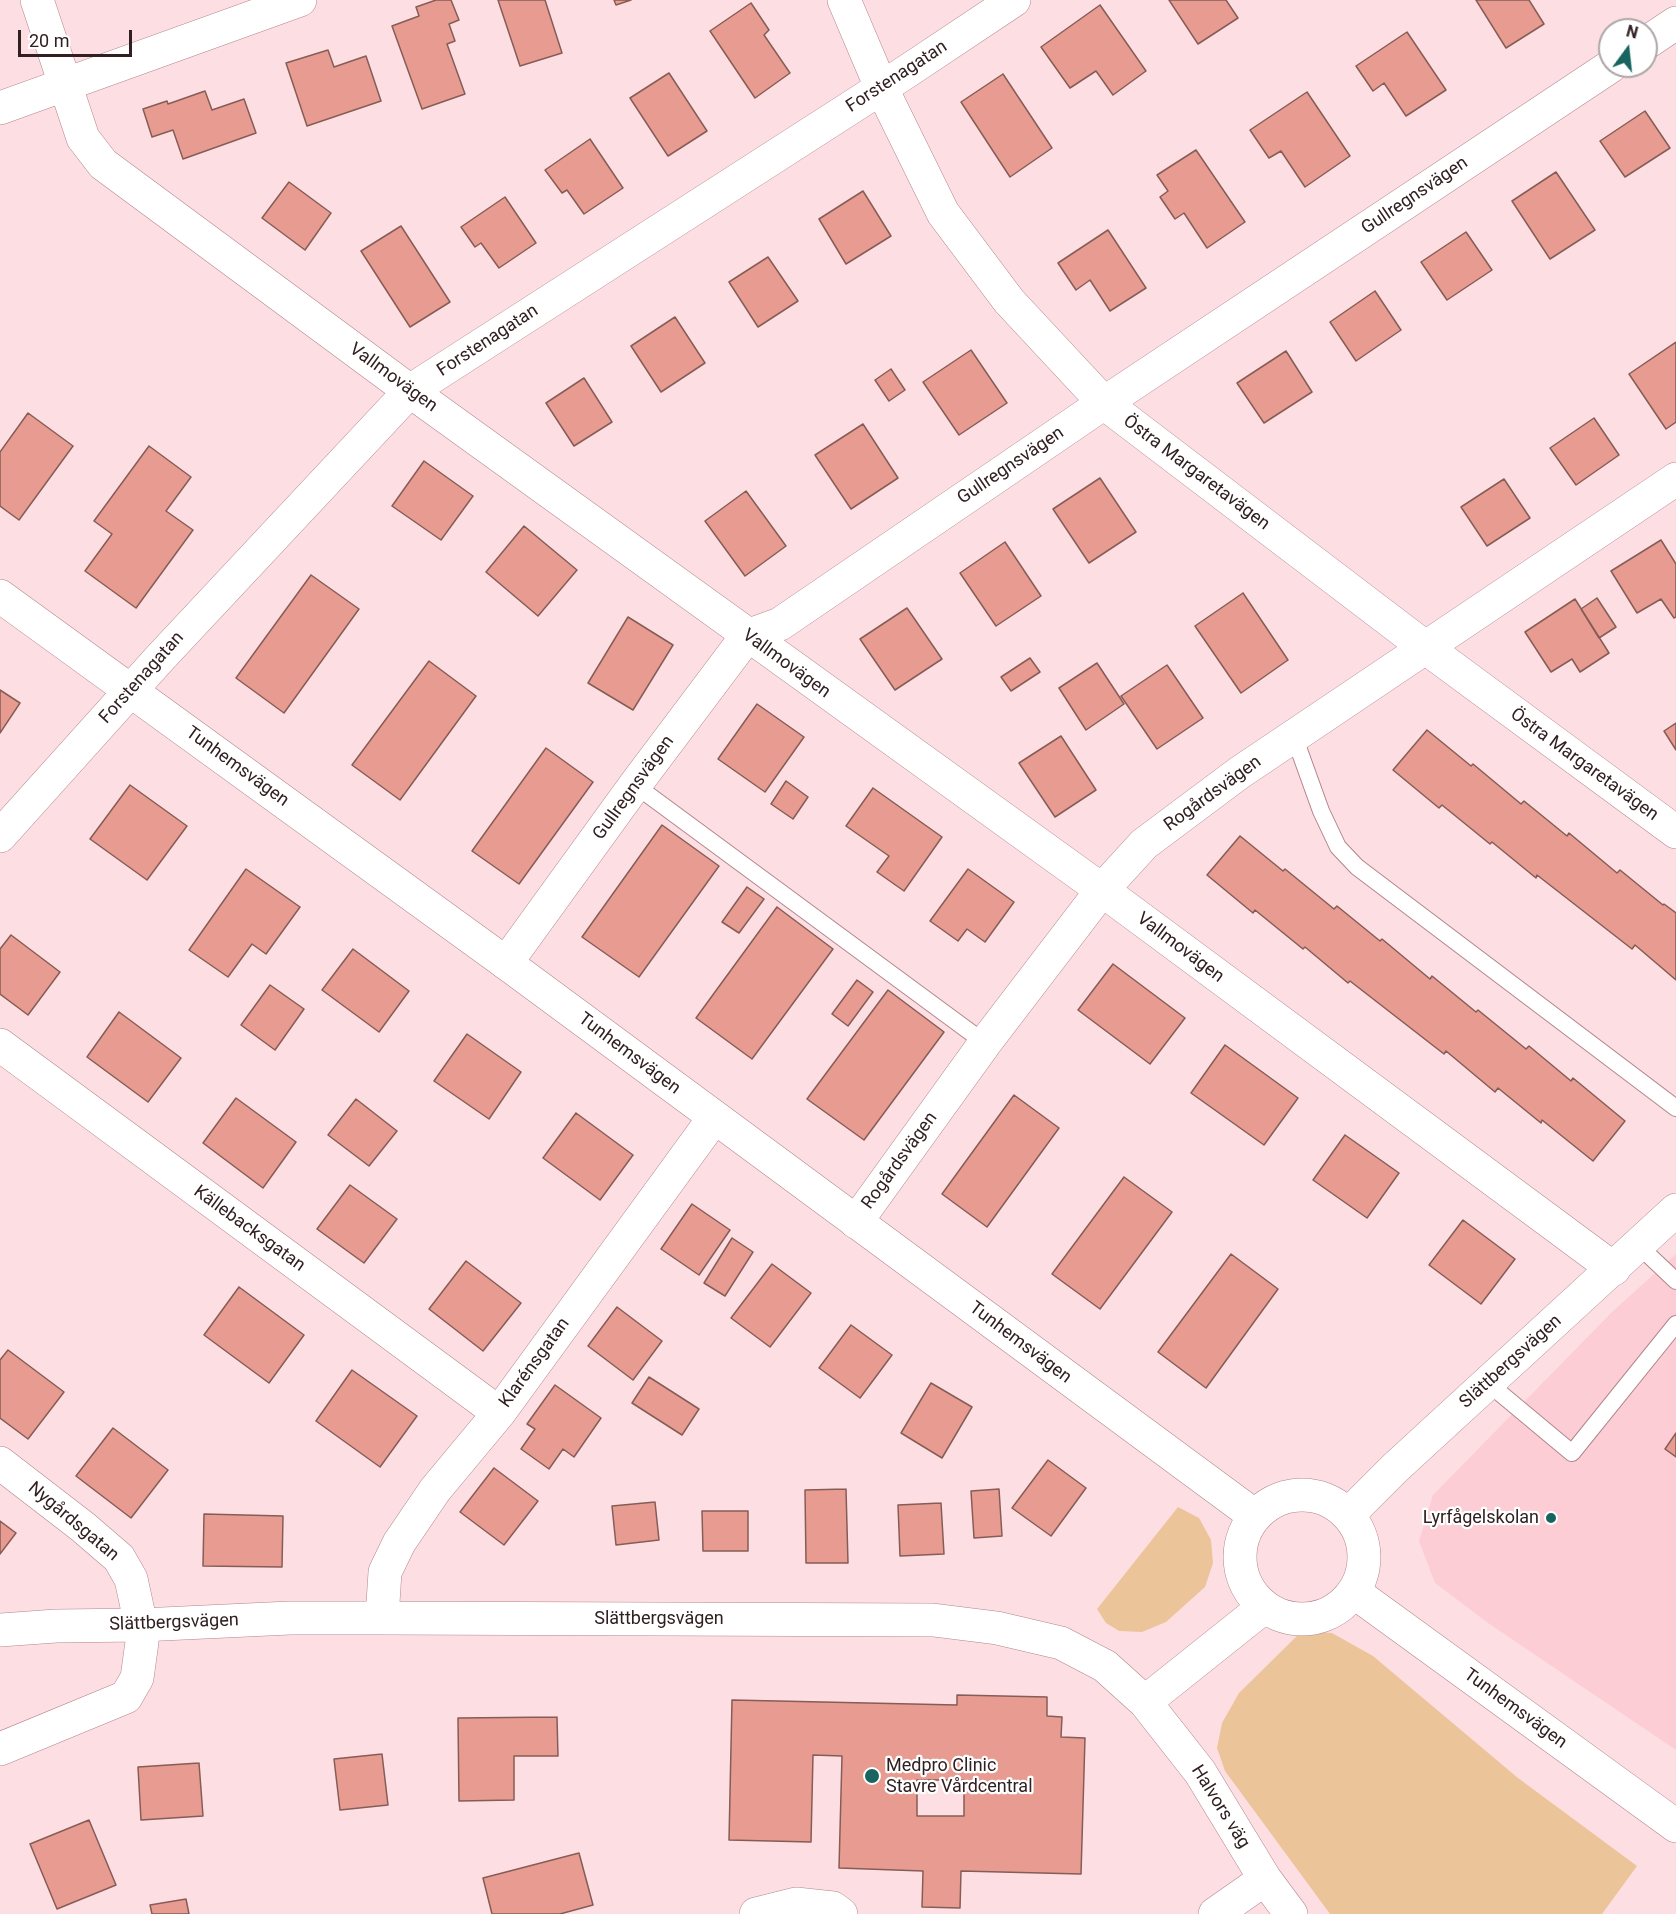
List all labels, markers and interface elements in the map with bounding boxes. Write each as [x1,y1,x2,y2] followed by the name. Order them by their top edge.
[21,18,135,56] scale bar
[1598,18,1658,78] north arrow
[1624,21,1640,43] text: N
[29,30,69,51] text: 20 m
[842,36,952,118] street label: Forstenagatan
[1358,152,1472,240] street label: Gullregnsvägen
[433,300,543,382] street label: Forstenagatan
[345,339,441,417] street label: Vallmovägen
[1118,411,1274,535] street label: Östra Margaretavägen
[954,422,1068,510] street label: Gullregnsvägen
[738,625,834,703] street label: Vallmovägen
[95,628,189,728] street label: Forstenagatan
[1506,704,1662,826] street label: Östra Margaretavägen
[181,722,293,812] street label: Tunhemsvägen
[589,732,679,844] street label: Gullregnsvägen
[1160,752,1266,836] street label: Rogårdsvägen
[1132,908,1228,988] street label: Vallmovägen
[574,1009,684,1099] street label: Tunhemsvägen
[858,1108,942,1214] street label: Rogårdsvägen
[189,1181,309,1277] street label: Källebacksgatan
[965,1298,1075,1388] street label: Tunhemsvägen
[1456,1311,1566,1413] street label: Slättbergsvägen
[495,1314,575,1412] street label: Klarénsgatan
[23,1478,123,1566] street label: Nygårdsgatan
[1423,1507,1539,1529] place label: Lyrfågelskolan
[1544,1511,1558,1525] marker: Lyrfågelskolan
[594,1608,724,1630] street label: Slättbergsvägen
[109,1610,239,1636] street label: Slättbergsvägen
[1459,1664,1571,1754] street label: Tunhemsvägen
[886,1755,1033,1798] place label: Medpro Clinic Stavre Vårdcentral
[1186,1761,1254,1853] street label: Halvors väg
[863,1767,881,1785] marker: Medpro Clinic Stavre Vårdcentral

